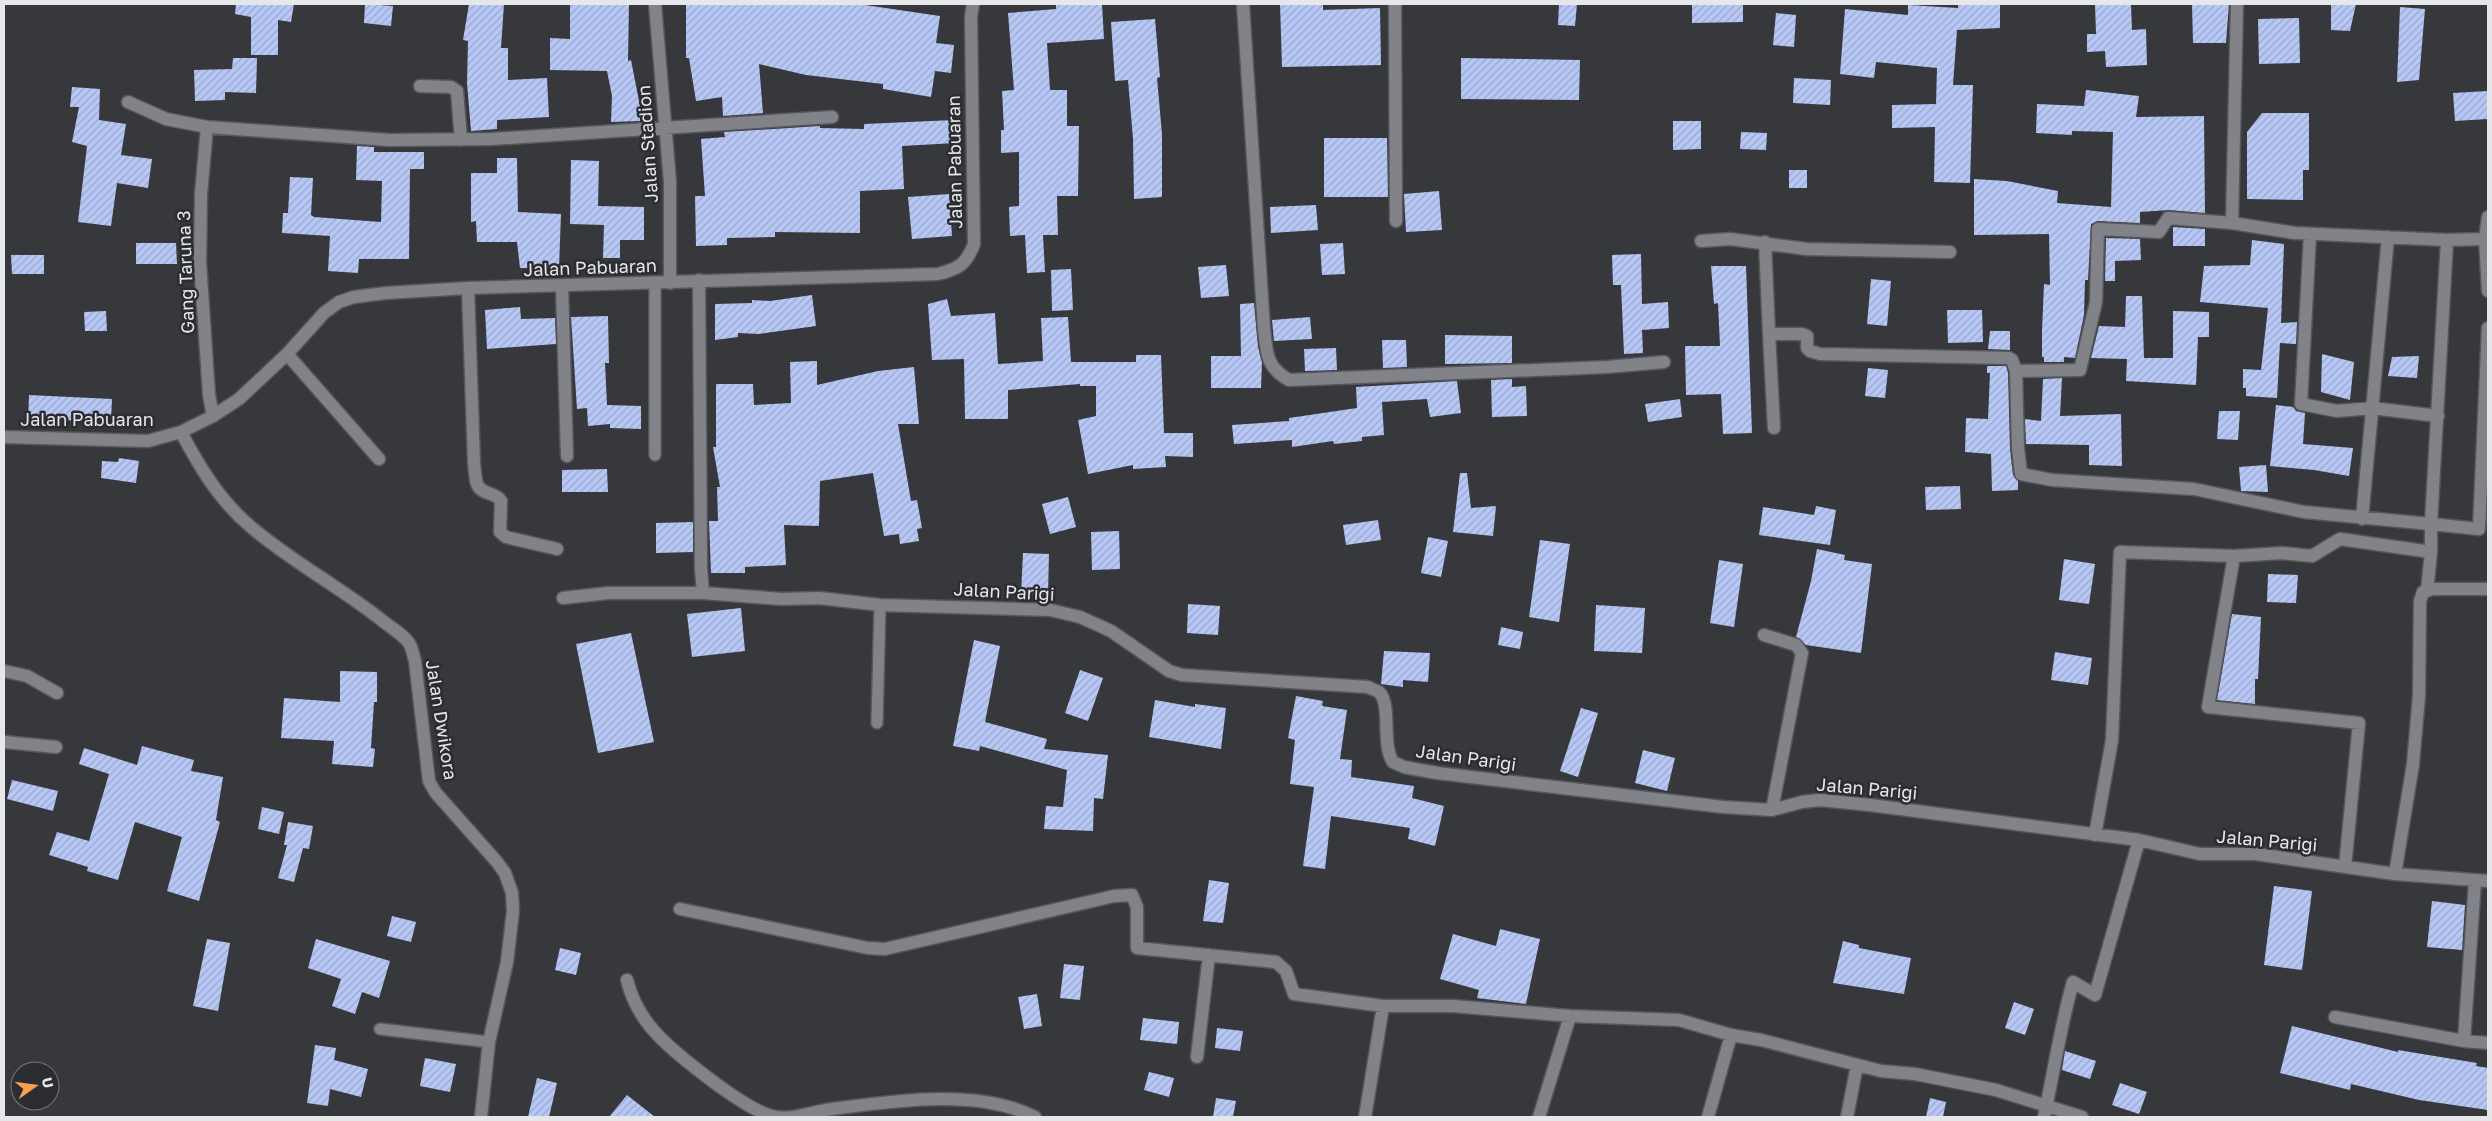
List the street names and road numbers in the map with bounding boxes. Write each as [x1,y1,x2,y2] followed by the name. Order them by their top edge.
[632,84,662,204] street label: Jalan Stadion
[942,95,966,229] street label: Jalan Pabuaran
[172,210,198,334] street label: Gang Taruna 3
[523,254,657,280] street label: Jalan Pabuaran
[20,408,154,430] street label: Jalan Pabuaran
[953,577,1055,605] street label: Jalan Parigi
[422,658,462,781] street label: Jalan Dwikora
[1415,739,1518,775] street label: Jalan Parigi
[1816,773,1918,803] street label: Jalan Parigi
[2216,825,2318,855] street label: Jalan Parigi

